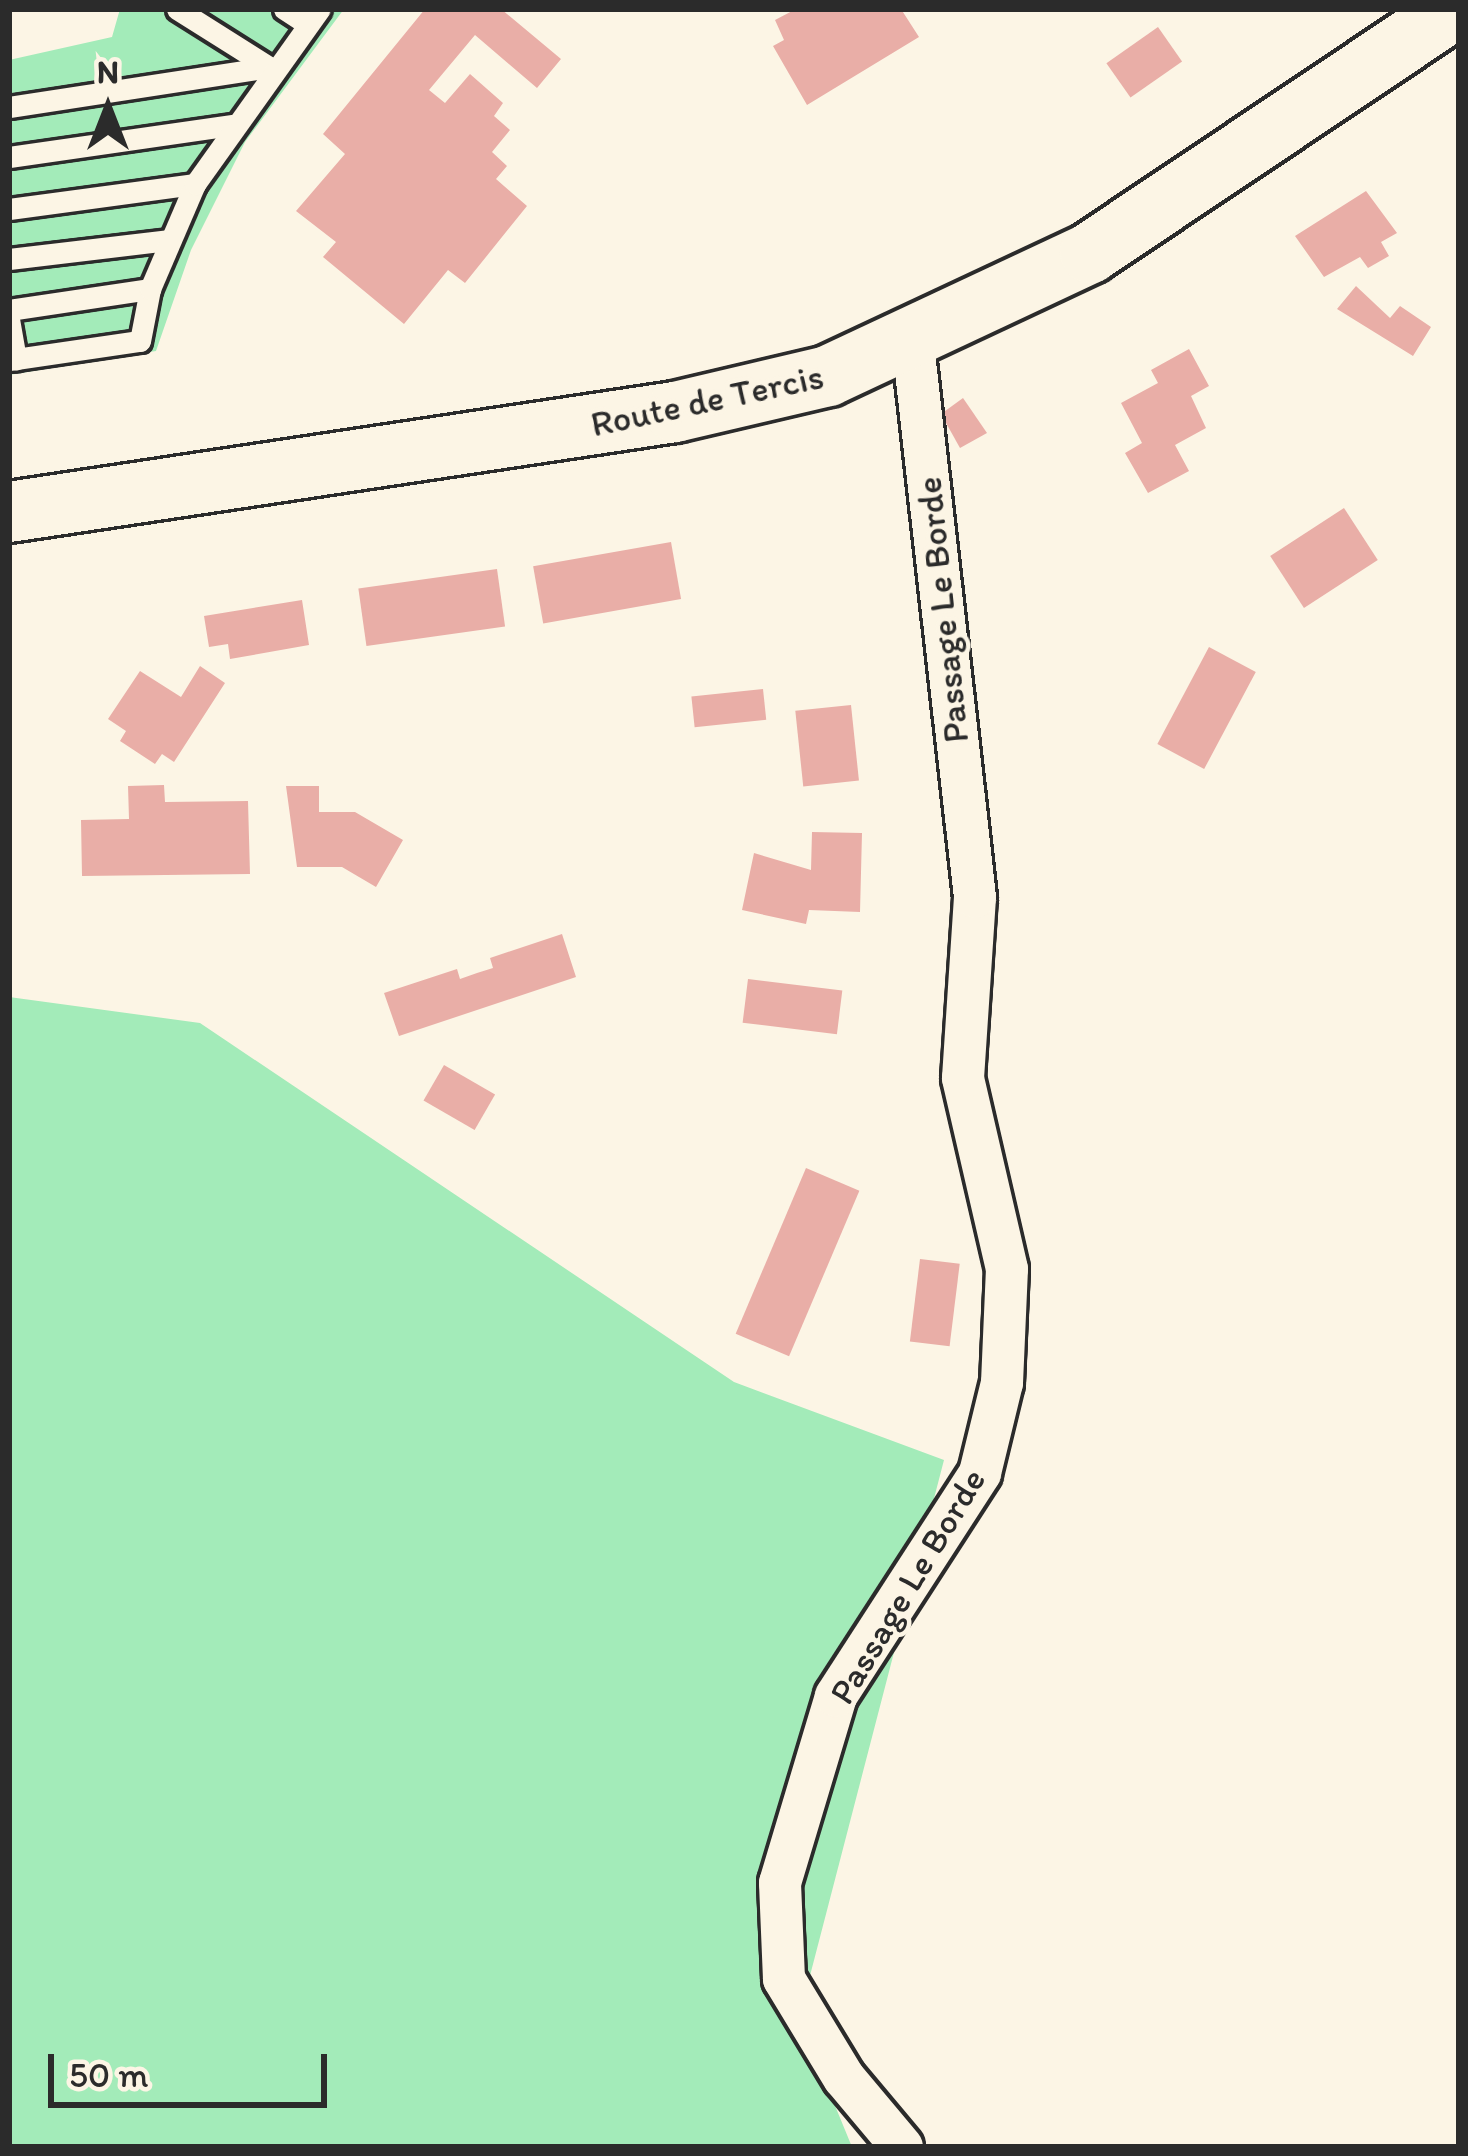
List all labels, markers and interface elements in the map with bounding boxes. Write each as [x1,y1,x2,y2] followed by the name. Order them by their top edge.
[48,48,168,168] north arrow
[97,52,119,91] text: N
[588,355,826,445] street label: Route de Tercis
[907,475,977,745] street label: Passage Le Borde
[820,1460,994,1712] street label: Passage Le Borde
[54,2030,333,2104] scale bar
[69,2053,148,2096] text: 50 m

